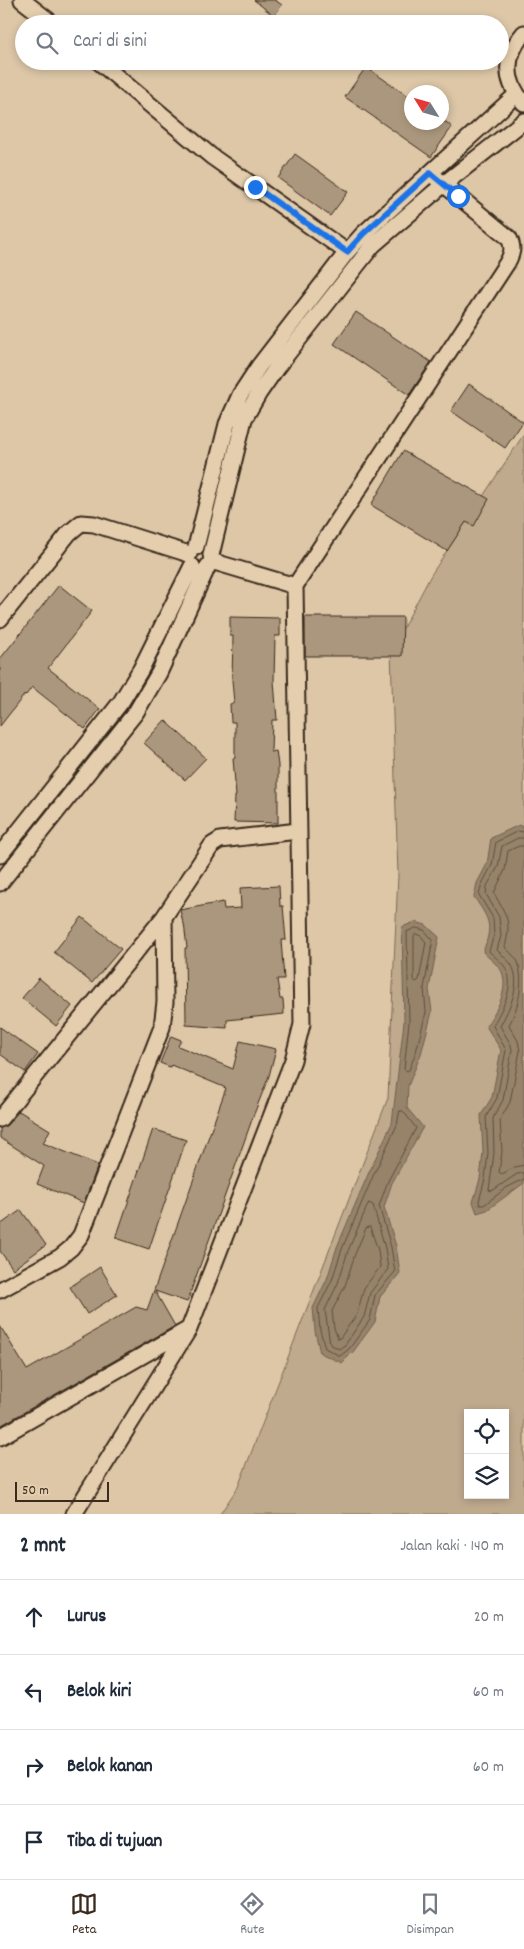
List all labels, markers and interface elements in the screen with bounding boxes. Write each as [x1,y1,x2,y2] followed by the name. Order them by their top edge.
[15,15,509,70] search box
[33,29,61,57] icon: search
[73,29,147,56] text: Cari di sini
[404,85,449,130] north arrow
[244,176,267,199] route end
[447,185,470,208] route start
[464,1409,509,1499] map controls
[464,1409,509,1454] button: locate
[464,1454,509,1499] button: layers
[15,1479,109,1502] scale bar
[22,1481,49,1501] text: 50 m
[20,1532,66,1562] text: 2 mnt
[400,1535,504,1558] text: Jalan kaki · 140 m
[20,1603,48,1631] icon: ahead
[67,1604,106,1631] text: Lurus
[474,1606,504,1629] text: 20 m
[20,1678,48,1706] icon: left
[67,1679,131,1706] text: Belok kiri
[473,1681,504,1704] text: 60 m
[20,1753,48,1781] icon: right
[67,1754,153,1781] text: Belok kanan
[473,1756,504,1779] text: 60 m
[20,1828,48,1856] icon: arrive
[67,1829,162,1856] text: Tiba di tujuan
[70,1890,98,1940] tab: Peta
[238,1890,266,1940] tab: Rute
[407,1890,454,1940] tab: Disimpan

